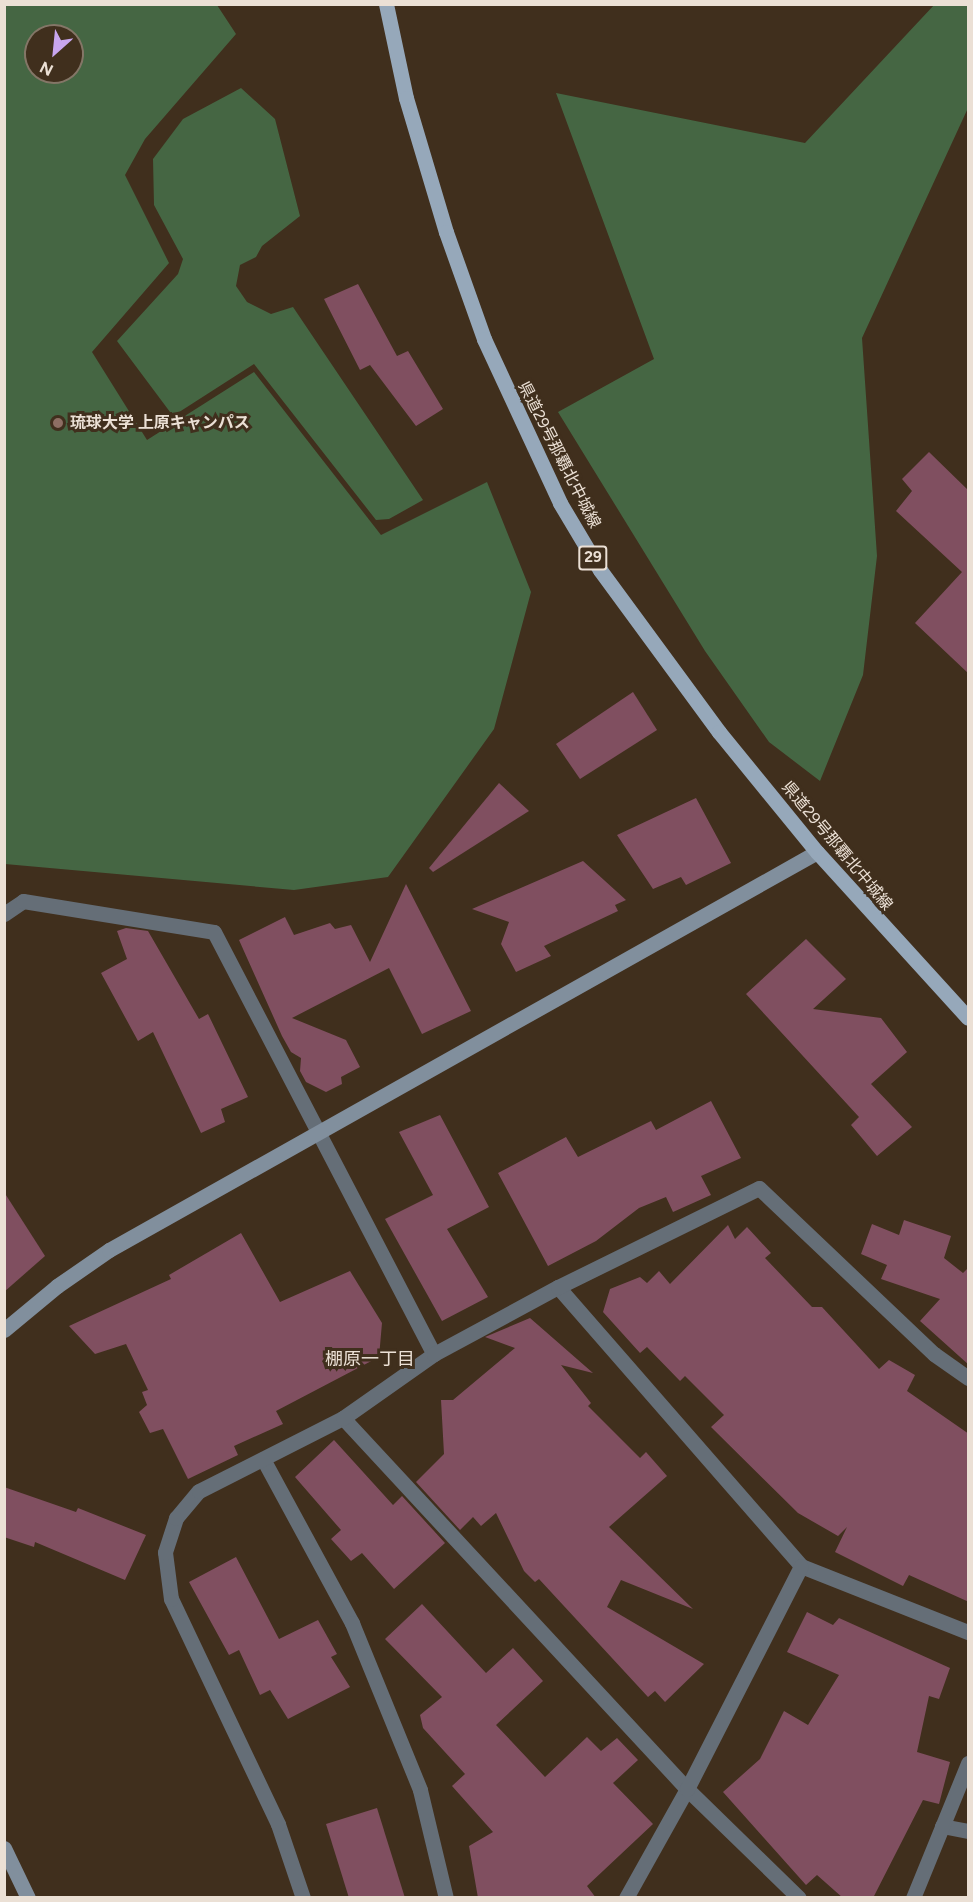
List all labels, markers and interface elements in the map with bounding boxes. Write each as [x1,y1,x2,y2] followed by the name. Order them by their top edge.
[24,24,84,84] north arrow
[37,57,56,80] text: N
[514,378,604,532] street label: 県道29号那覇北中城線
[70,413,250,433] place label: 琉球大学 上原キャンパス
[51,416,65,430] marker: 琉球大学 上原キャンパス
[578,546,608,570] road number: 29
[778,778,896,914] street label: 県道29号那覇北中城線
[325,1348,415,1370] district label: 棚原一丁目

